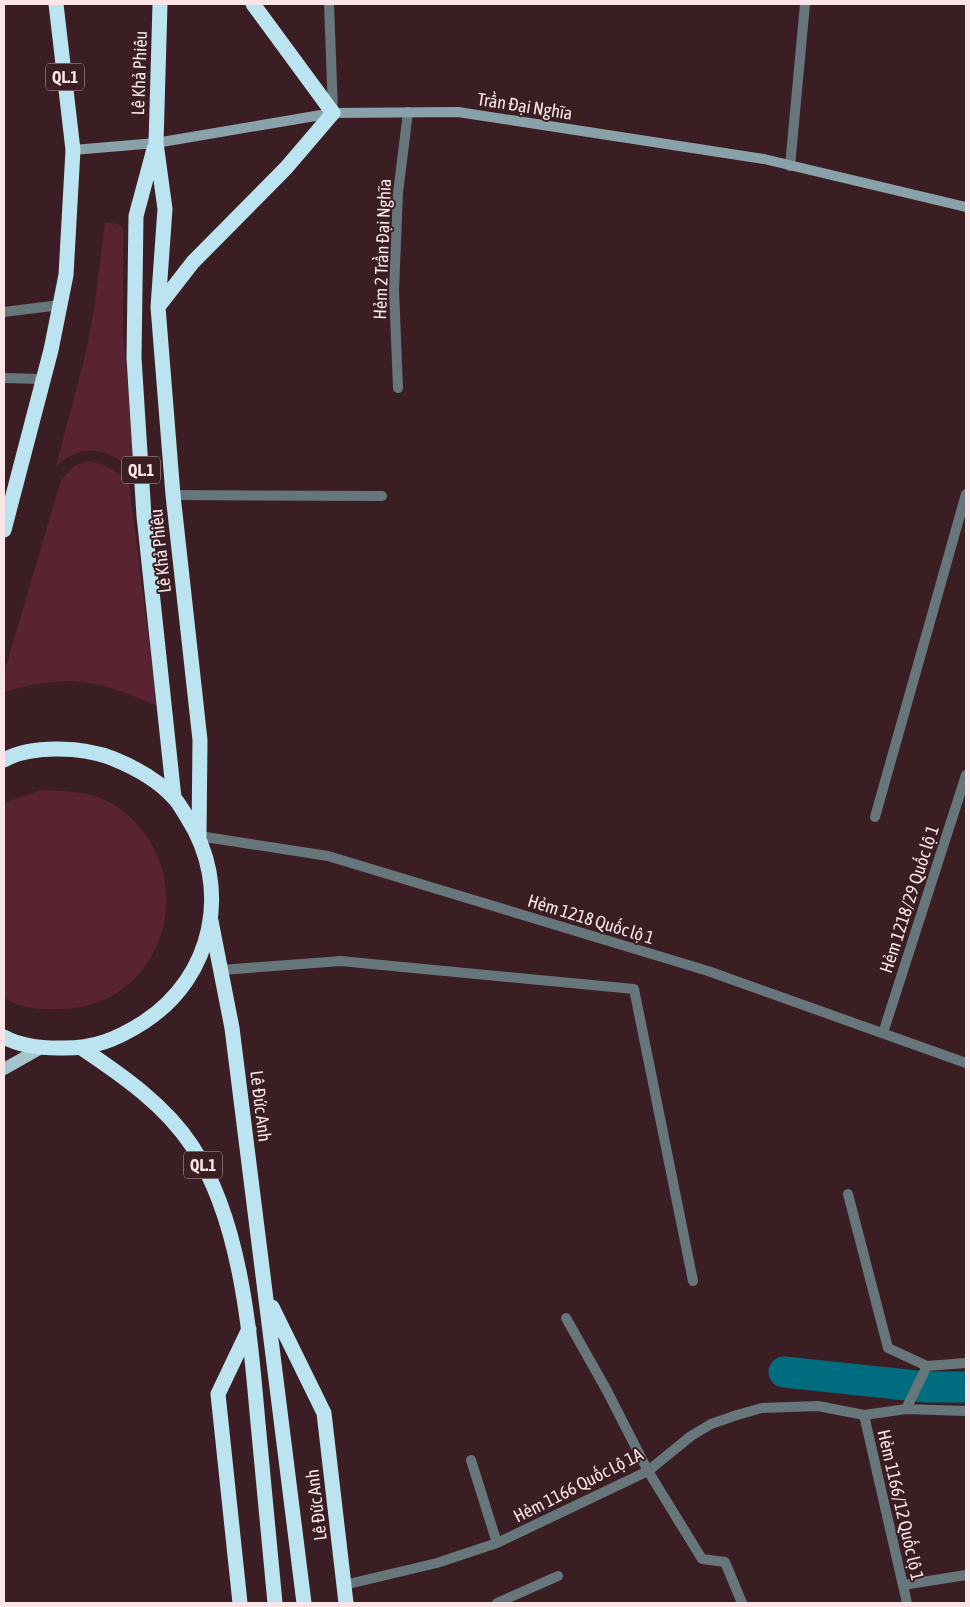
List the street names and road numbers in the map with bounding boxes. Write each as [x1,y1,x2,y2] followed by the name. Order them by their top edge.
[127,30,151,116] street label: Lê Khả Phiêu
[46,64,84,90] road number: QL.1
[476,87,574,124] street label: Trần Đại Nghĩa
[368,178,395,320] street label: Hẻm 2 Trần Đại Nghĩa
[122,456,160,484] road number: QL.1
[145,508,175,594] street label: Lê Khả Phiêu
[874,822,943,976] street label: Hẻm 1218/29 Quốc lộ 1
[525,889,657,948] street label: Hẻm 1218 Quốc lộ 1
[246,1069,276,1143] street label: Lê Đức Anh
[184,1152,222,1178] road number: QL.1
[873,1427,930,1582] street label: Hẻm 1166/12 Quốc lộ 1
[509,1442,646,1527] street label: Hẻm 1166 Quốc Lộ 1A
[301,1468,331,1542] street label: Lê Đức Anh

